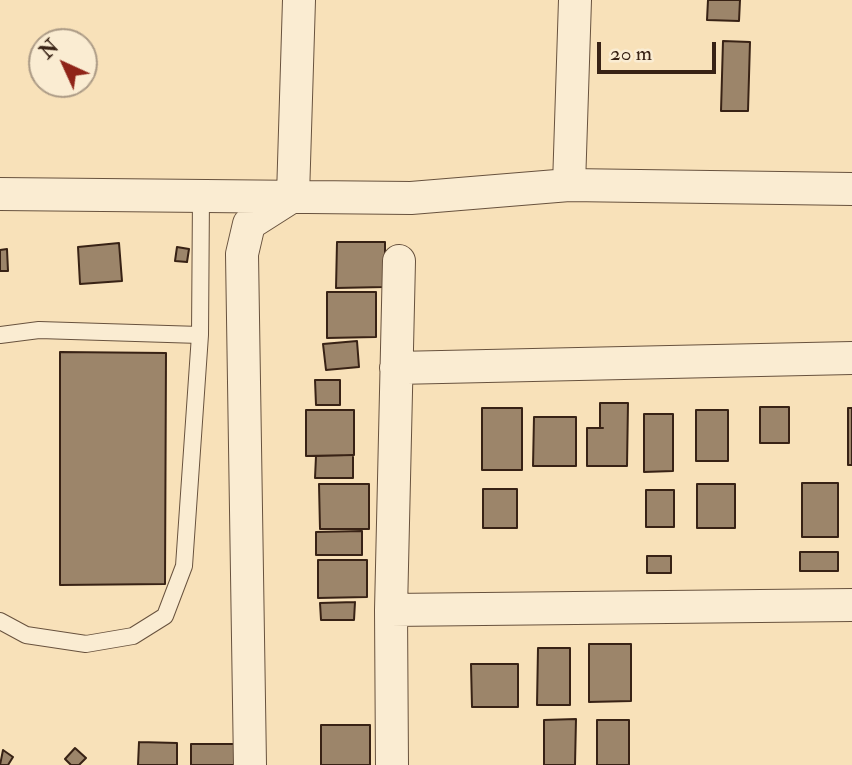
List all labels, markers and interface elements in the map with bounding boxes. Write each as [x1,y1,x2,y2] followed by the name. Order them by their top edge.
[28,28,98,98] north arrow
[600,28,719,72] scale bar
[35,35,64,64] text: N
[610,40,652,67] text: 20 m

